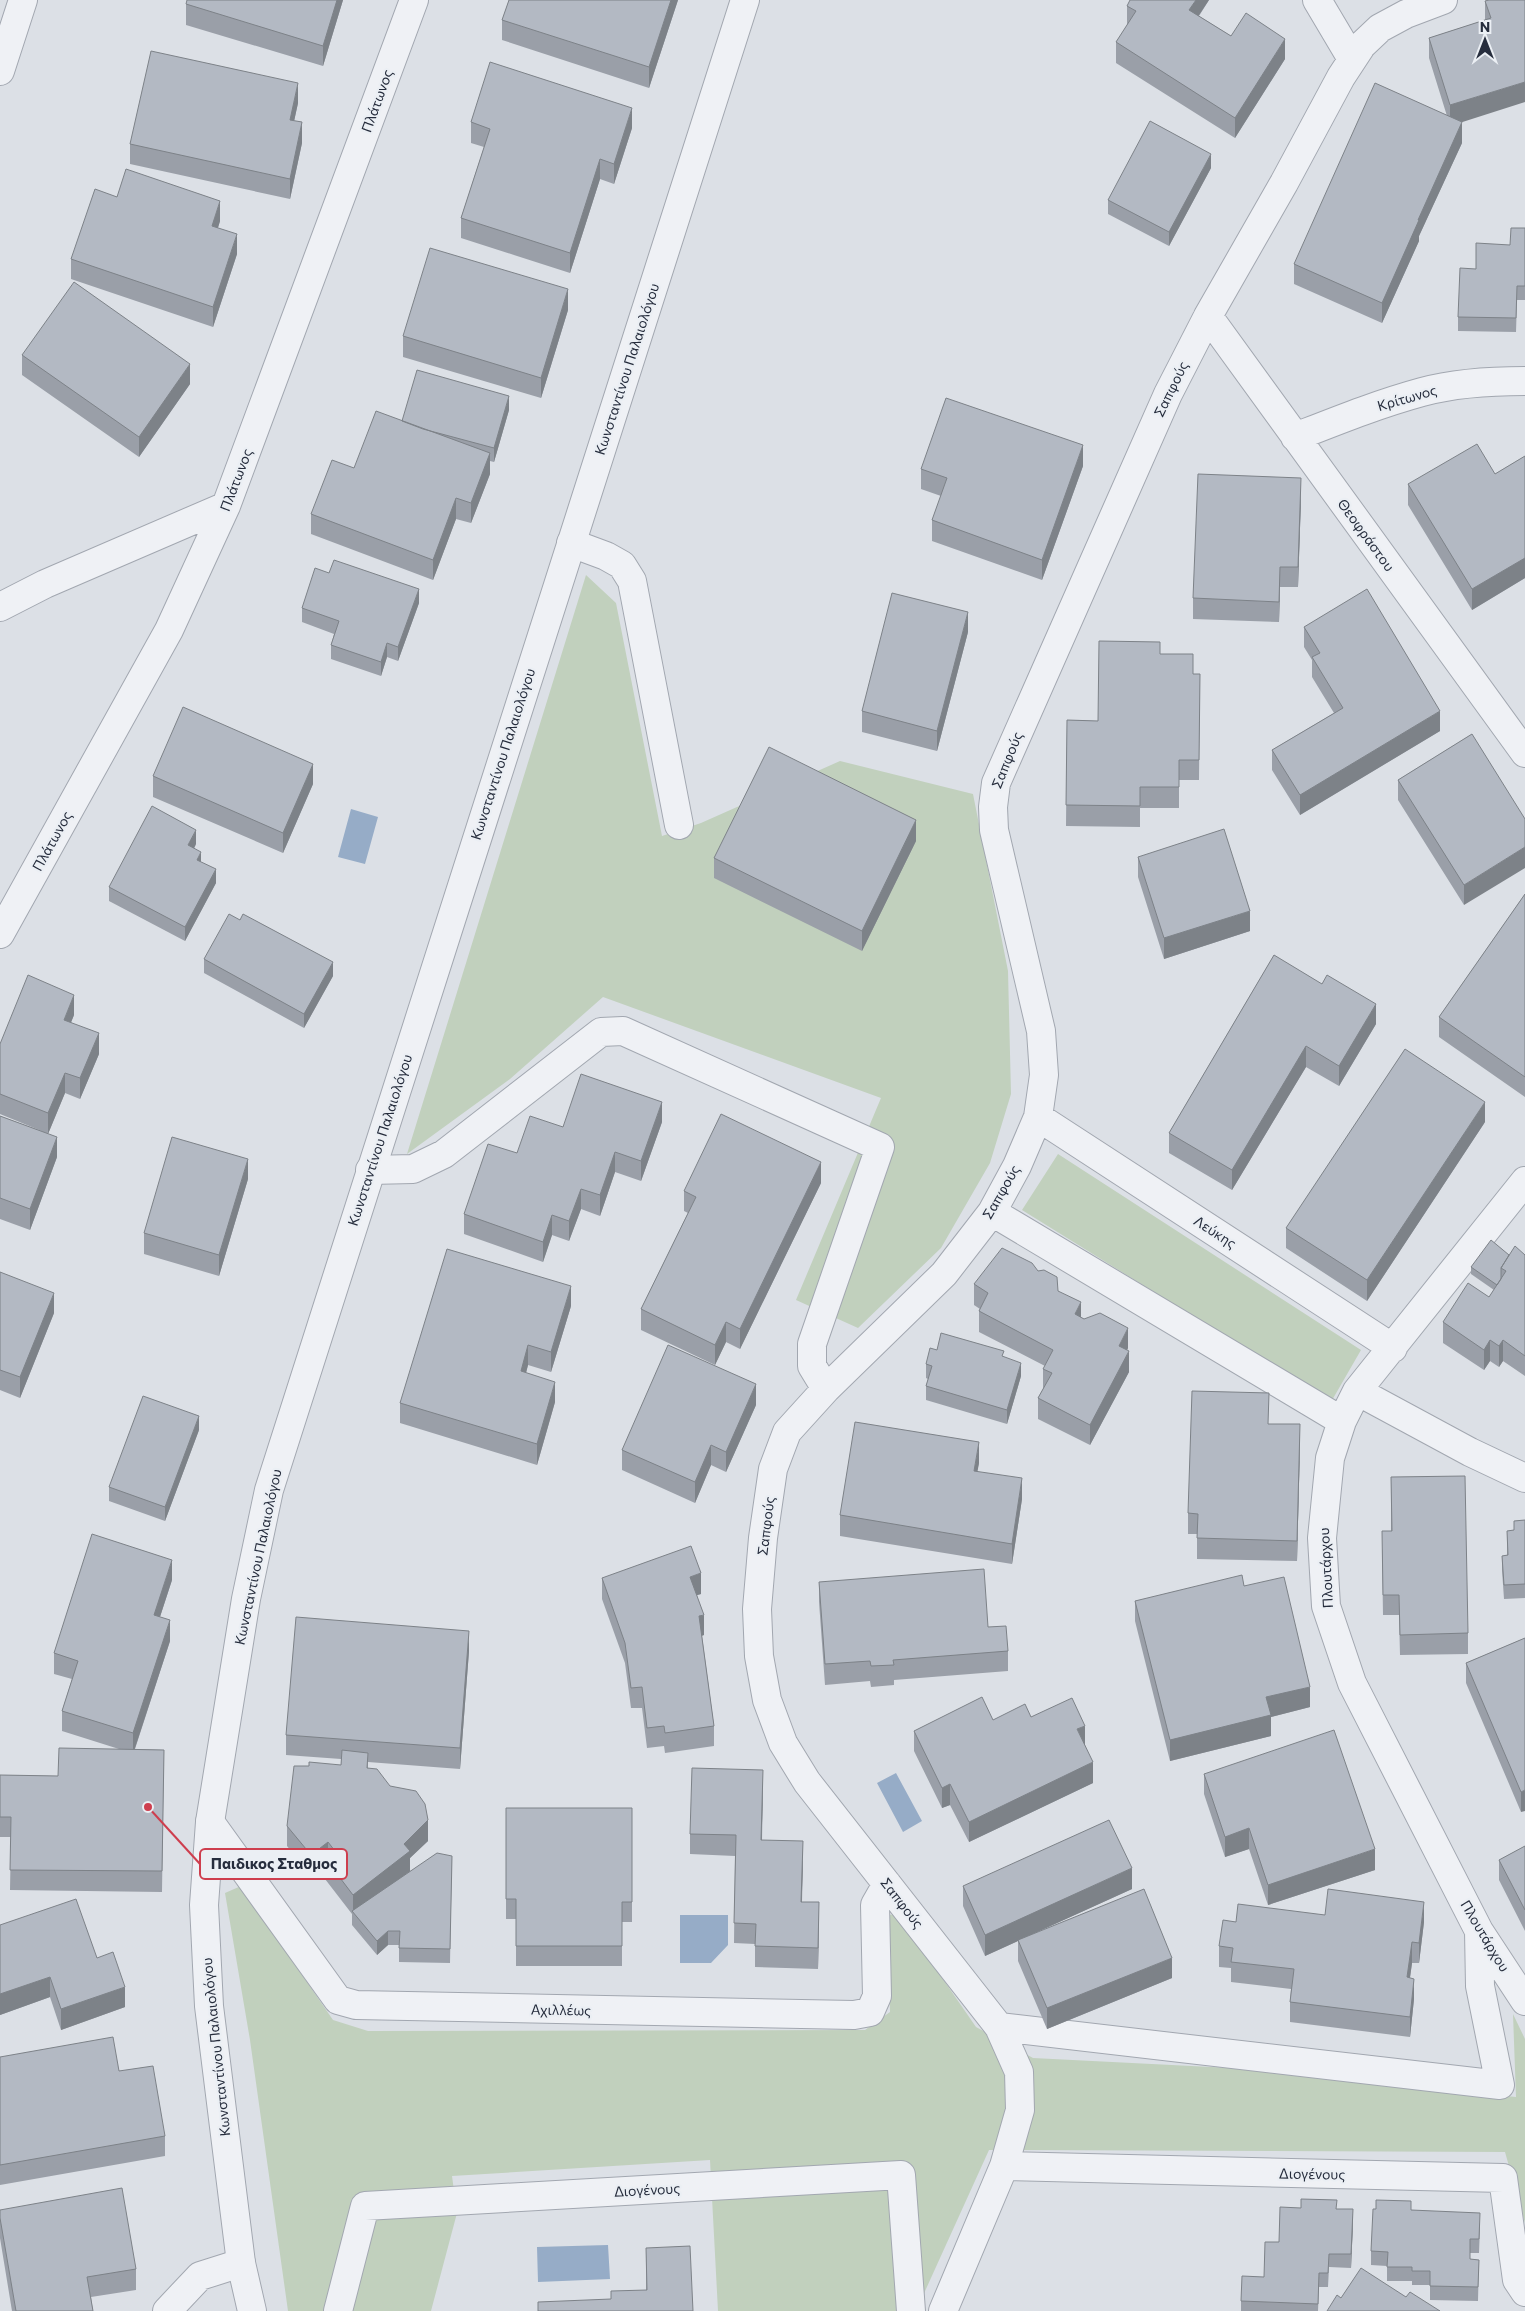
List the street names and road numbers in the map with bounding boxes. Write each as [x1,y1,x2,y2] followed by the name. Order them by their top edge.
[357,67,396,135] street label: Πλάτωνος
[591,281,662,457] street label: Κωνσταντίνου Παλαιολόγου
[1150,358,1191,419] street label: Σαπφούς
[1375,381,1439,414] street label: Κρίτωνος
[216,446,255,514] street label: Πλάτωνος
[1334,495,1398,574] street label: Θεοφράστου
[467,666,538,842] street label: Κωνσταντίνου Παλαιολόγου
[988,729,1026,791] street label: Σαπφούς
[28,808,75,874] street label: Πλάτωνος
[344,1052,415,1228] street label: Κωνσταντίνου Παλαιολόγου
[978,1162,1023,1222] street label: Σαπφούς
[1191,1212,1240,1252] street label: Λεύκης
[231,1467,285,1646] street label: Κωνσταντίνου Παλαιολόγου
[753,1495,778,1556] street label: Σαπφούς
[1315,1527,1336,1609] street label: Πλουτάρχου
[877,1874,927,1931] street label: Σαπφούς
[1457,1897,1514,1975] street label: Πλουτάρχου
[198,1957,233,2137] street label: Κωνσταντίνου Παλαιολόγου
[531,2000,591,2019] street label: Αχιλλέως
[1279,2164,1345,2183] street label: Διογένους
[613,2179,681,2200] street label: Διογένους

